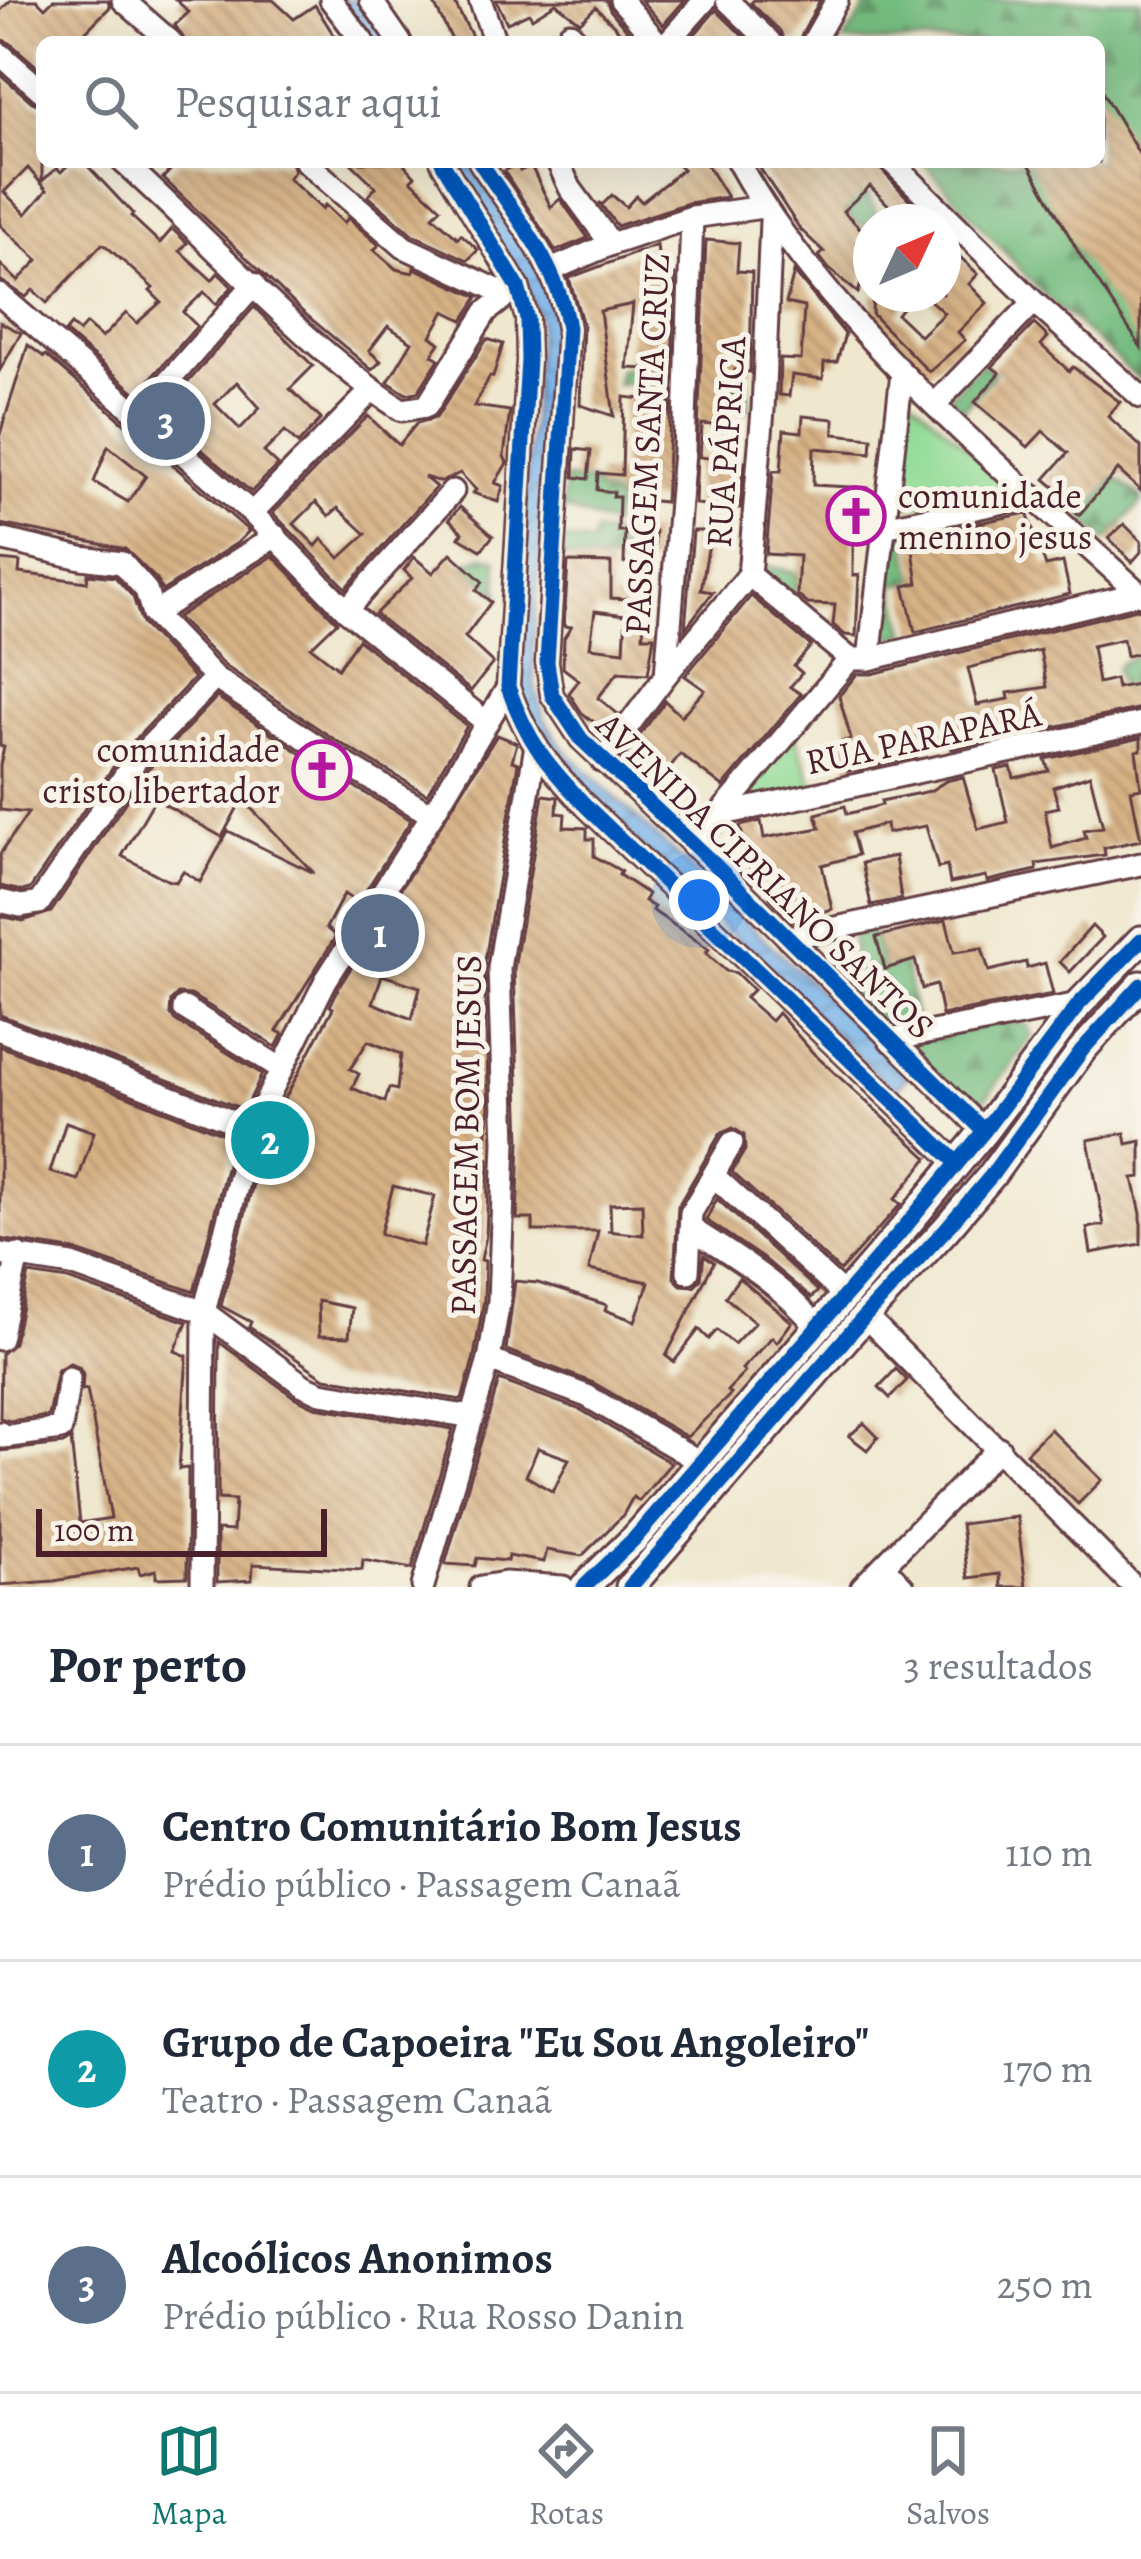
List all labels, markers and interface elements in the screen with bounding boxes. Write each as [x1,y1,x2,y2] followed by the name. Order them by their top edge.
[36,36,1105,168] search box
[78,69,144,135] icon: search
[174,71,442,133] text: Pesquisar aqui
[853,204,961,312] north arrow
[612,252,681,636] street label: PASSAGEM SANTA CRUZ
[694,334,757,549] street label: RUA PÁPRICA
[127,376,205,466] pin: 3
[898,471,1092,561] place label: comunidade menino jesus
[825,485,887,547] church icon: comunidade menino jesus
[801,688,1046,786] street label: RUA PARAPARÁ
[585,700,945,1050] street label: AVENIDA CIPRIANO SANTOS
[43,725,280,815] place label: comunidade cristo libertador
[291,739,353,801] church icon: comunidade cristo libertador
[669,870,729,930] your location
[341,888,419,978] pin: 1
[438,954,493,1316] street label: PASSAGEM BOM JESUS
[231,1095,309,1185] pin: 2
[36,1503,327,1556] scale bar
[54,1507,134,1552] text: 100 m
[48,1630,247,1700] text: Por perto
[904,1639,1093,1692] text: 3 resultados
[162,1795,742,1857] text: Centro Comunitário Bom Jesus
[80,1826,94,1879] text: 1
[1005,1826,1093,1879] text: 110 m
[162,1857,681,1910] text: Prédio público · Passagem Canaã
[162,2011,869,2073] text: Grupo de Capoeira "Eu Sou Angoleiro"
[78,2042,96,2095] text: 2
[1002,2042,1093,2095] text: 170 m
[162,2073,553,2126] text: Teatro · Passagem Canaã
[162,2227,553,2289] text: Alcoólicos Anonimos
[79,2258,95,2311] text: 3
[997,2258,1093,2311] text: 250 m
[162,2289,684,2342] text: Prédio público · Rua Rosso Danin
[151,2418,227,2535] tab: Mapa
[529,2418,604,2535] tab: Rotas
[906,2418,990,2535] tab: Salvos

